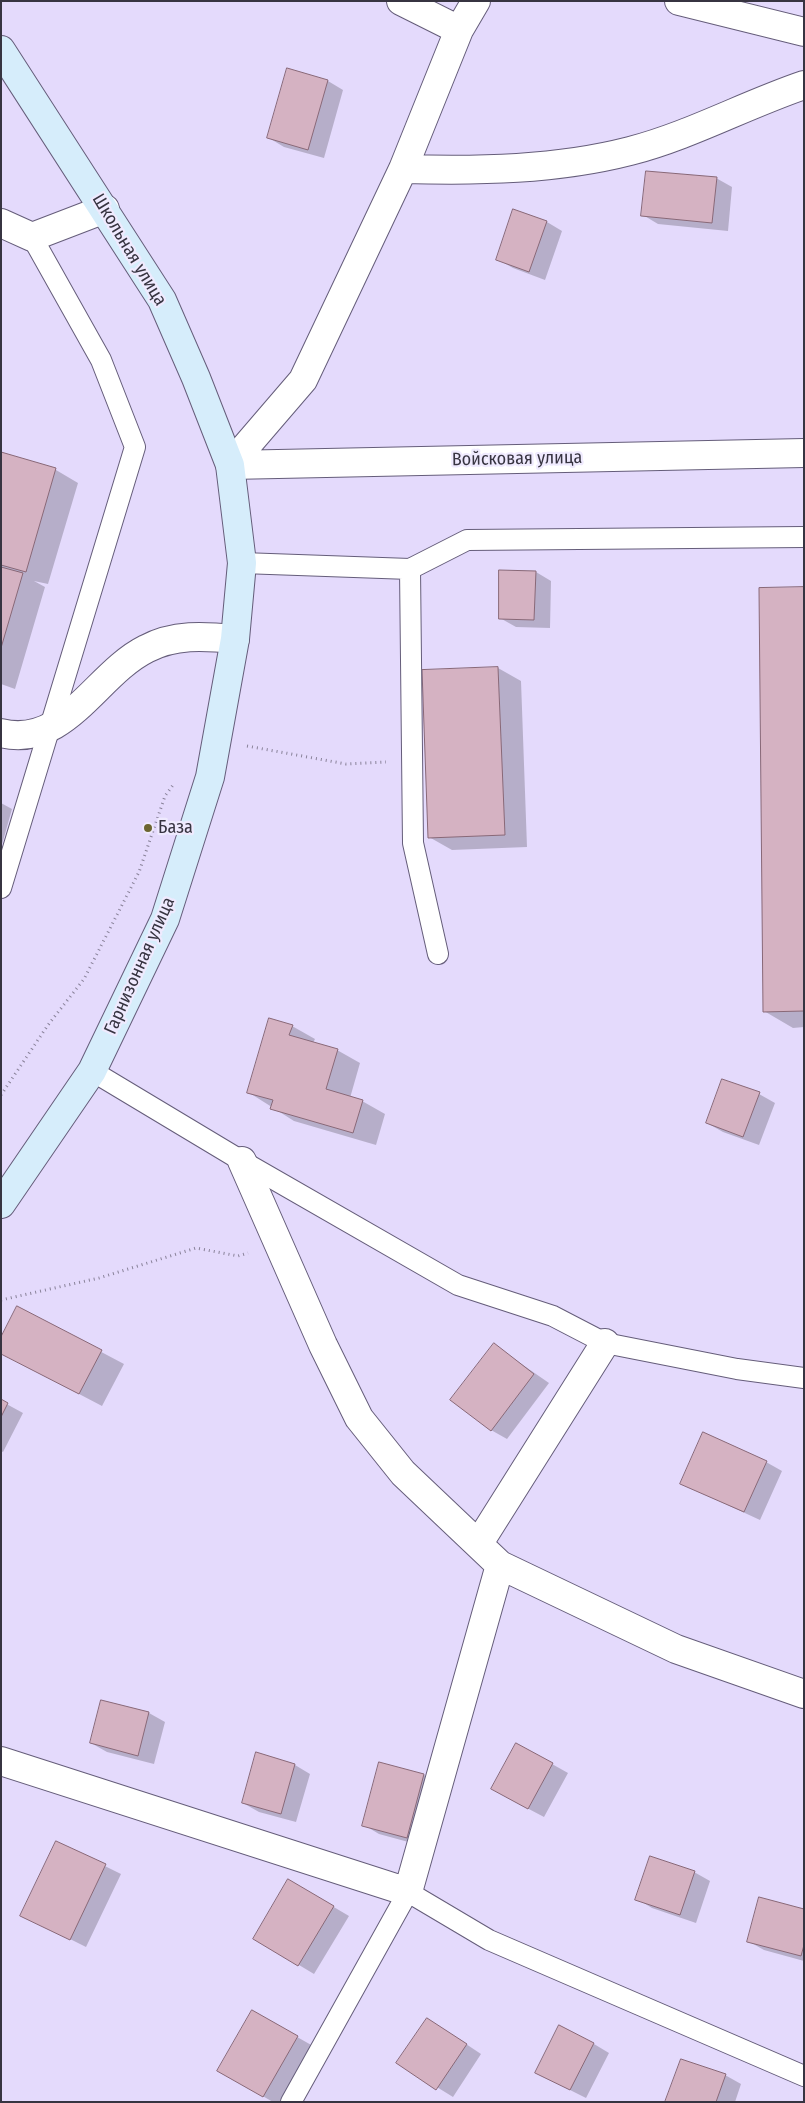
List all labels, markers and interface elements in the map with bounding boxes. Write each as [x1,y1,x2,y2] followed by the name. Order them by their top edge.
[87,190,171,310] street label: Школьная улица
[452,447,582,471] street label: Войсковая улица
[158,817,193,839] place label: База
[142,822,154,834] marker: База
[100,894,180,1038] street label: Гарнизонная улица

